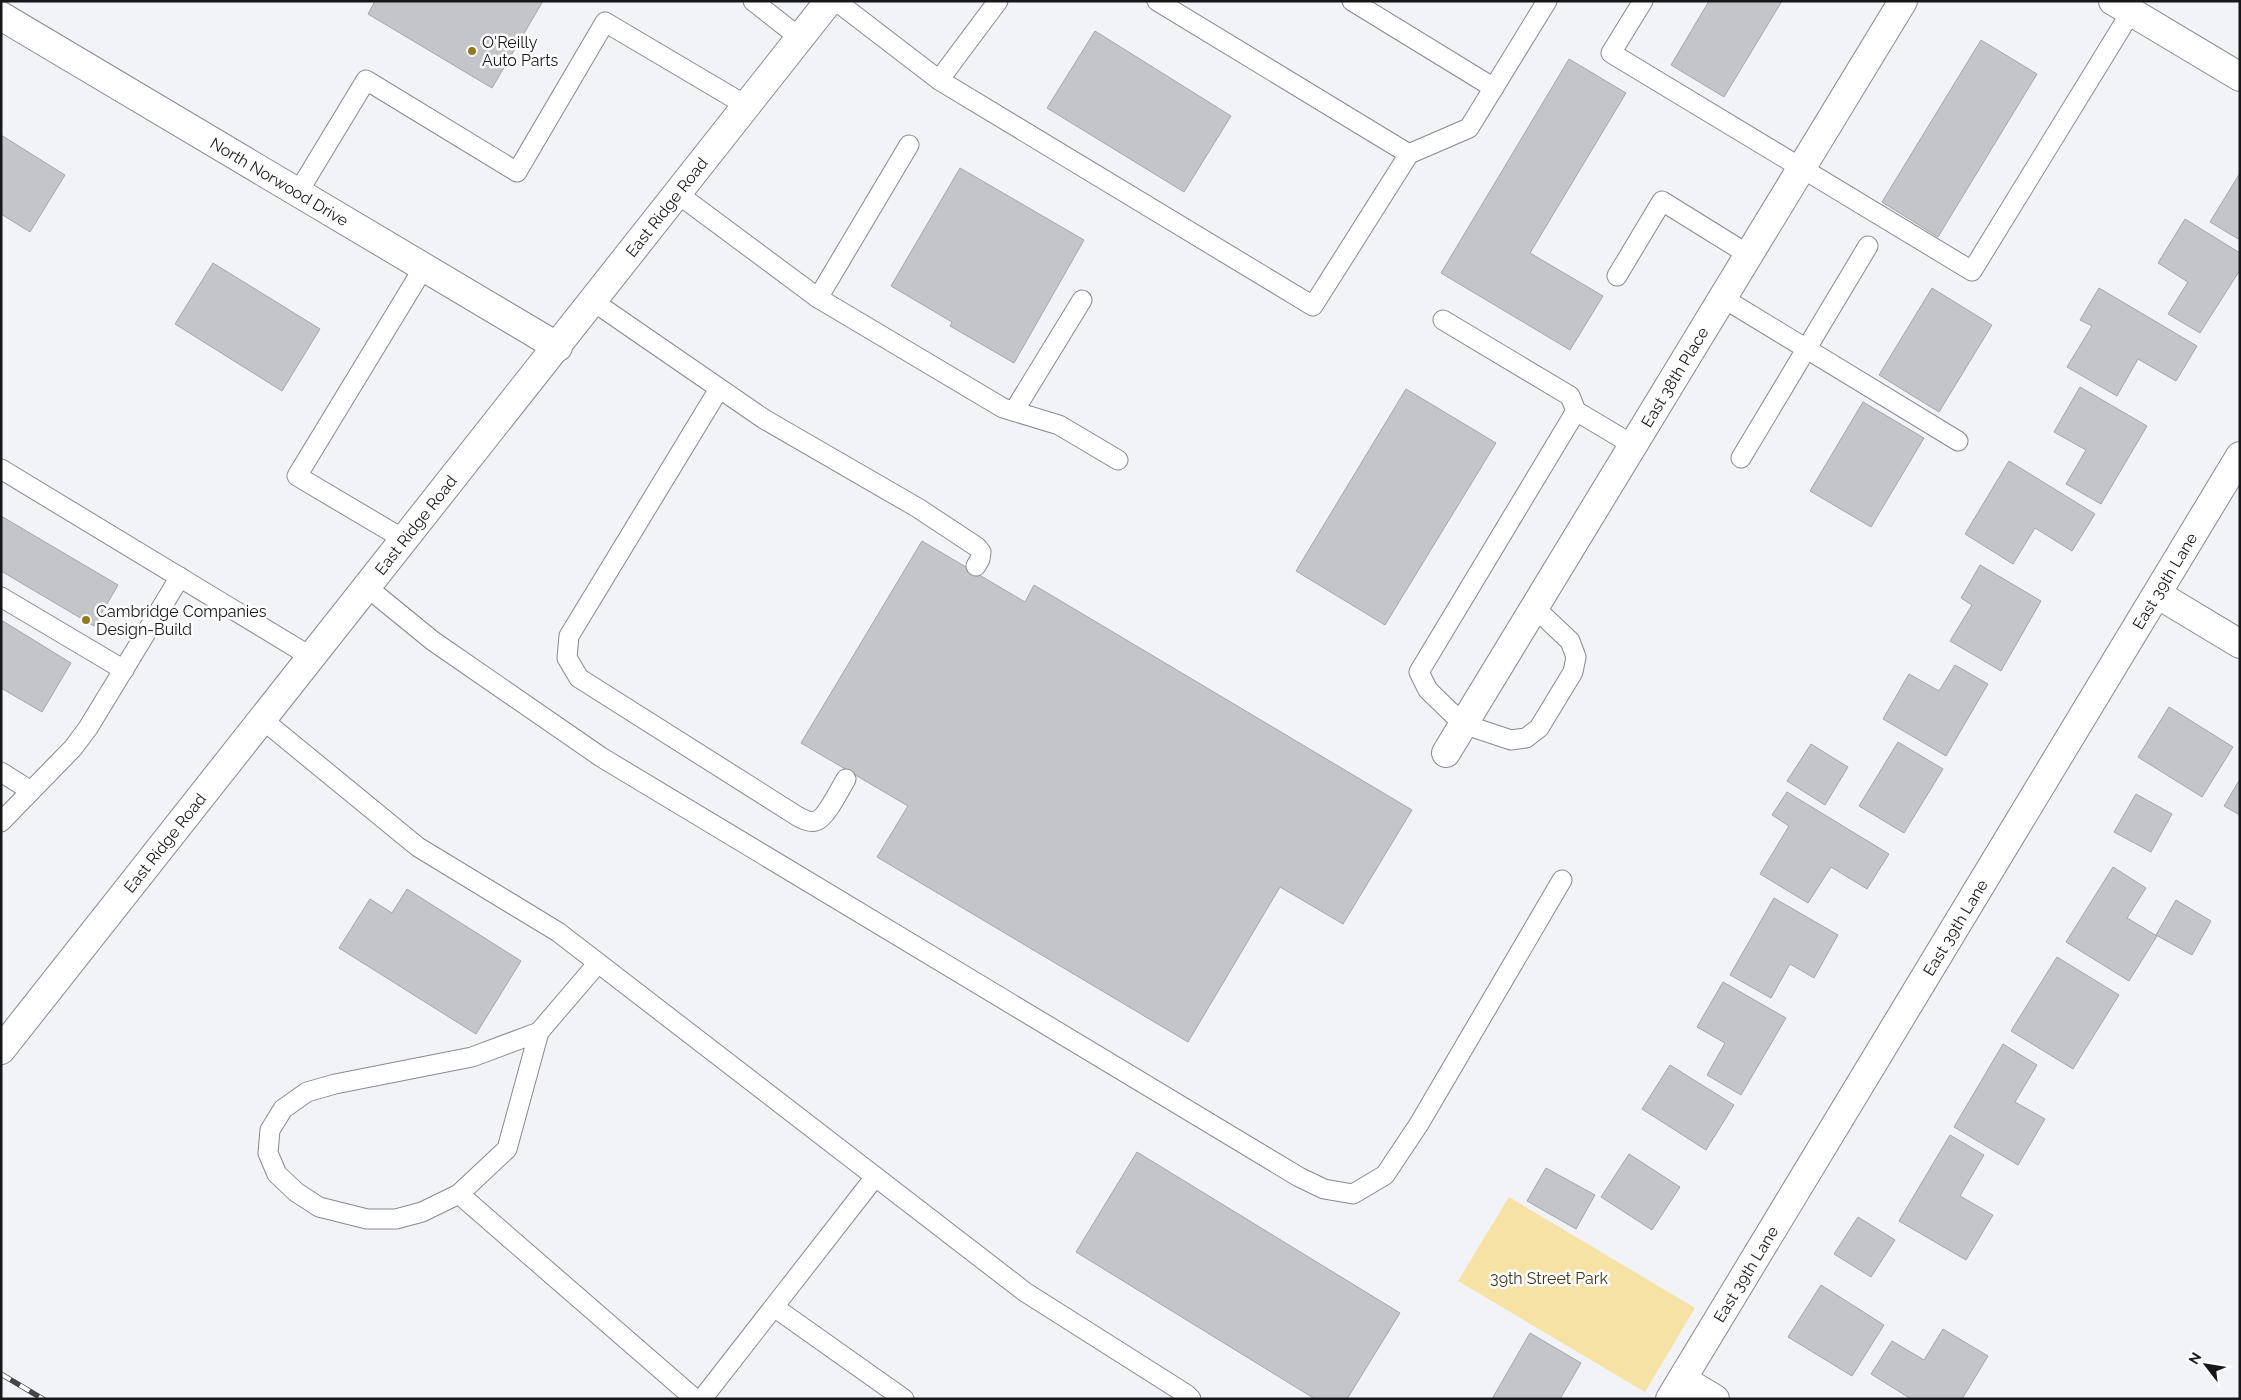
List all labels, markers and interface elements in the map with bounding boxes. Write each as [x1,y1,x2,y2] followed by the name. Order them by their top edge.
[482,33,559,70] place label: O'Reilly Auto Parts
[466,45,478,57] marker: O'Reilly Auto Parts
[207,133,352,230] street label: North Norwood Drive
[621,153,711,260] street label: East Ridge Road
[1637,323,1712,430] street label: East 38th Place
[370,471,461,578] street label: East Ridge Road
[2128,529,2201,632] street label: East 39th Lane
[96,602,267,639] place label: Cambridge Companies Design-Build
[80,614,92,626] marker: Cambridge Companies Design-Build
[120,789,210,896] street label: East Ridge Road
[1919,876,1991,979] street label: East 39th Lane
[1709,1222,1782,1326] street label: East 39th Lane
[1490,1269,1608,1288] park label: 39th Street Park
[2181,1340,2231,1390] north arrow
[2185,1350,2204,1367] text: N

